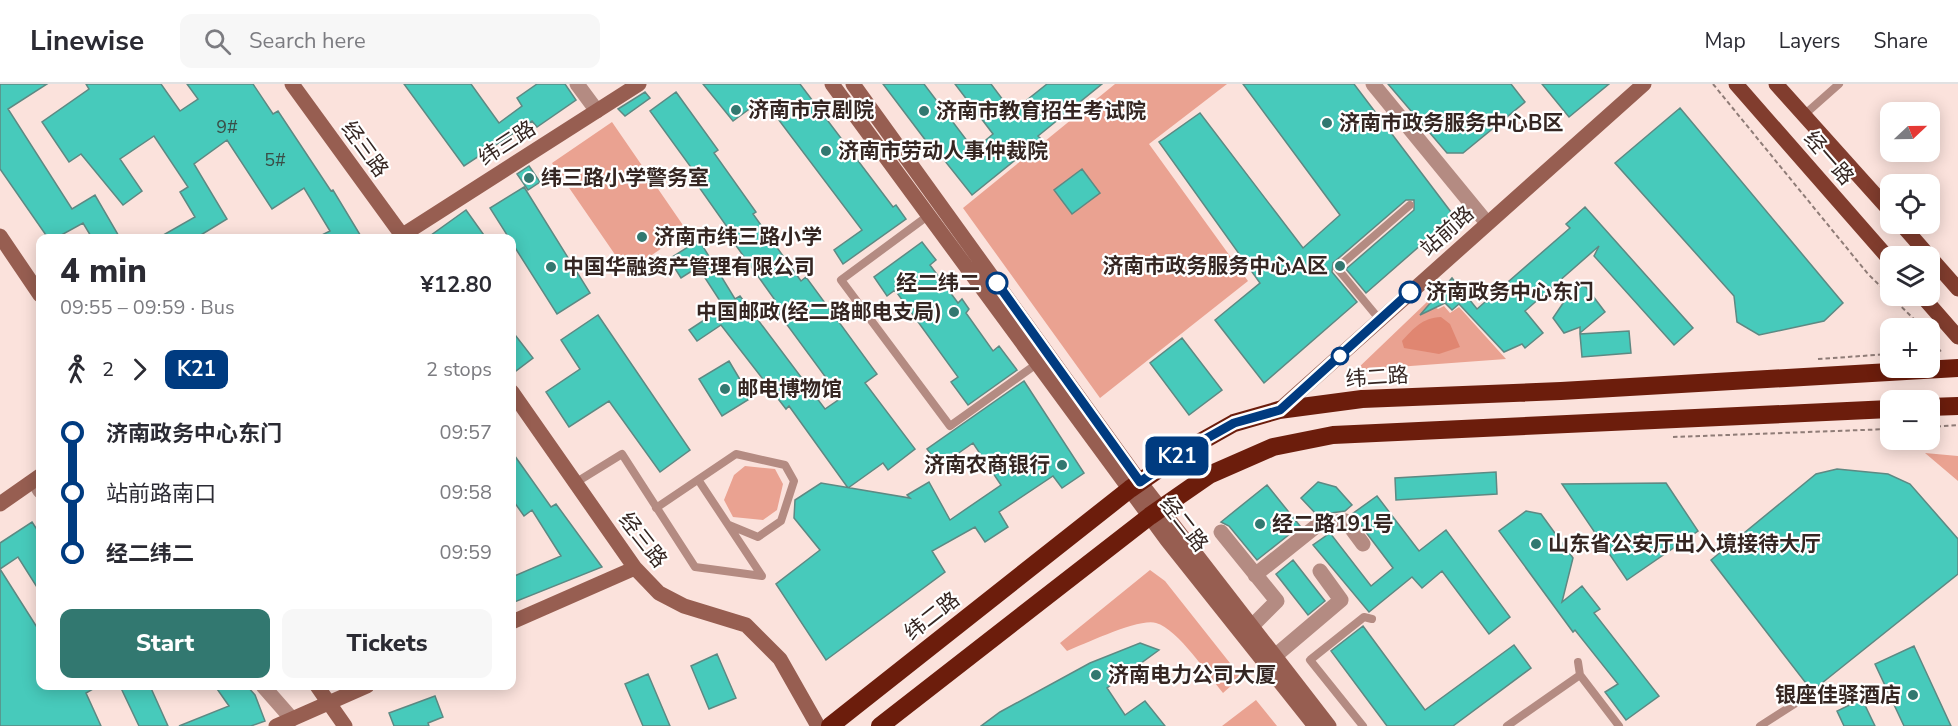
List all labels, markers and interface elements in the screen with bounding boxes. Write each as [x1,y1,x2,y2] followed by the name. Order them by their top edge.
[180,14,600,68] search box
[30,22,144,60] text: Linewise
[201,25,234,58] icon: search
[249,26,366,56] text: Search here
[1704,27,1746,55] text: Map
[1779,27,1840,55] text: Layers
[1873,27,1928,55] text: Share
[748,96,874,124] place label: 济南市京剧院
[936,97,1146,125] place label: 济南市教育招生考试院
[1880,102,1940,162] north arrow
[1880,102,1940,450] map controls
[729,103,743,117] marker: 济南市京剧院
[917,104,931,118] marker: 济南市教育招生考试院
[1339,109,1563,137] place label: 济南市政务服务中心B区
[473,114,541,172] street label: 纬三路
[216,115,238,139] house number: 9#
[335,115,395,183] street label: 经三路
[1320,116,1334,130] marker: 济南市政务服务中心B区
[1798,125,1860,191] street label: 经一路
[838,137,1048,165] place label: 济南市劳动人事仲裁院
[819,144,833,158] marker: 济南市劳动人事仲裁院
[264,148,286,172] house number: 5#
[541,164,709,192] place label: 纬三路小学警务室
[522,171,536,185] marker: 纬三路小学警务室
[1880,174,1940,234] button: locate
[1414,200,1480,262] street label: 站前路
[654,223,822,251] place label: 济南市纬三路小学
[635,230,649,244] marker: 济南市纬三路小学
[1880,246,1940,306] button: layers
[60,249,147,294] text: 4 min
[1102,252,1328,280] place label: 济南市政务服务中心A区
[563,253,815,281] place label: 中国华融资产管理有限公司
[1333,259,1347,273] marker: 济南市政务服务中心A区
[544,260,558,274] marker: 中国华融资产管理有限公司
[896,269,980,297] place label: 经二纬二
[421,270,492,300] text: ¥12.80
[986,272,1008,294] marker: 经二纬二
[1426,278,1594,306] place label: 济南政务中心东门
[1399,281,1421,303] marker: 济南政务中心东门
[60,294,235,321] text: 09:55 – 09:59 · Bus
[696,298,942,326] place label: 中国邮政(经二路邮电支局)
[947,305,961,319] marker: 中国邮政(经二路邮电支局)
[1880,318,1940,378] button: +
[1331,347,1349,365] unlabelled marker
[60,353,93,386] icon: walk
[123,353,156,386] icon: forward
[177,355,216,383] text: K21
[102,356,114,383] text: 2
[426,356,492,383] text: 2 stops
[1345,361,1409,393] street label: 纬二路
[737,375,842,403] place label: 邮电博物馆
[718,382,732,396] marker: 邮电博物馆
[1880,390,1940,450] button: −
[106,419,282,449] text: 济南政务中心东门
[439,419,492,446] text: 09:57
[1142,436,1212,476] line badge: K21
[1157,442,1197,470] text: K21
[924,451,1050,479] place label: 济南农商银行
[1055,458,1069,472] marker: 济南农商银行
[106,479,216,509] text: 站前路南口
[439,479,492,506] text: 09:58
[1154,491,1214,557] street label: 经二路
[613,507,673,573] street label: 经三路
[1272,510,1394,538] place label: 经二路191号
[1253,517,1267,531] marker: 经二路191号
[1548,530,1821,558] place label: 山东省公安厅出入境接待大厅
[1529,537,1543,551] marker: 山东省公安厅出入境接待大厅
[106,539,194,569] text: 经二纬二
[439,539,492,566] text: 09:59
[899,586,965,646] street label: 纬二路
[60,609,270,678] button: Start
[282,609,492,678] button: Tickets
[1108,661,1276,689] place label: 济南电力公司大厦
[1089,668,1103,682] marker: 济南电力公司大厦
[1775,681,1901,709] place label: 银座佳驿酒店
[1906,688,1920,702] marker: 银座佳驿酒店

